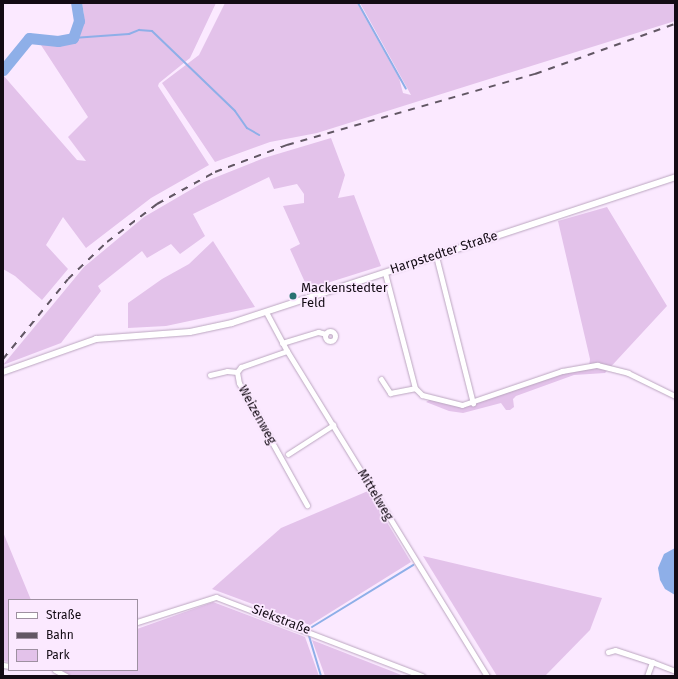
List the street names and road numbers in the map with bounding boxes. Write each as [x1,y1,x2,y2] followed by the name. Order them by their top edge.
[388,228,500,278] street label: Harpstedter Straße
[234,383,280,447] street label: Weizenweg
[354,467,396,523] street label: Mittelweg
[249,602,313,638] street label: Siekstraße

